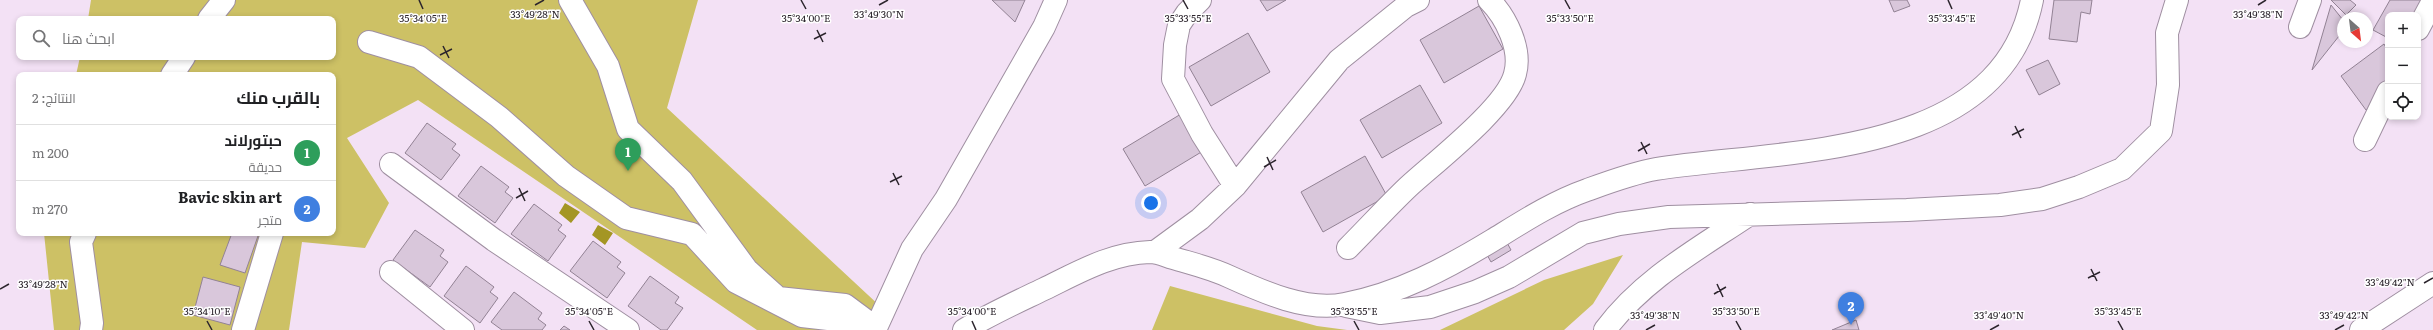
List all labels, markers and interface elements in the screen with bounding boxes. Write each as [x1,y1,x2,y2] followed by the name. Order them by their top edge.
[510,6,560,21] text: 33°49'28"N
[854,6,904,21] text: 33°49'30"N
[2233,6,2283,21] text: 33°49'38"N
[399,10,447,25] text: 35°34'05"E
[782,10,830,25] text: 35°34'00"E
[1164,10,1212,25] text: 35°33'55"E
[1546,10,1594,25] text: 35°33'50"E
[1928,10,1976,25] text: 35°33'45"E
[2337,12,2373,48] north arrow
[2385,12,2421,120] map controls
[2385,12,2421,48] button: +
[16,16,336,60] search box
[62,26,115,49] text: ابحث هنا
[30,27,52,49] icon: search
[2385,48,2421,84] button: −
[236,84,320,109] text: بالقرب منك
[2385,84,2421,120] button: locate
[32,88,76,107] text: النتائج: 2
[224,128,282,151] text: حبتورلاند
[615,138,641,171] pin: 1
[32,143,69,162] text: 200 m
[304,143,310,162] text: 1
[249,157,282,176] text: حديقة
[178,185,282,208] text: Bavic skin art
[1141,193,1161,213] your location
[32,199,68,218] text: 270 m
[304,199,311,218] text: 2
[258,210,282,229] text: متجر
[2365,274,2415,289] text: 33°49'42"N
[18,276,68,291] text: 33°49'28"N
[1838,292,1864,325] pin: 2
[183,303,231,318] text: 35°34'10"E
[565,303,613,318] text: 35°34'05"E
[948,303,996,318] text: 35°34'00"E
[1330,303,1378,318] text: 35°33'55"E
[1712,303,1760,318] text: 35°33'50"E
[2094,303,2142,318] text: 35°33'45"E
[1630,307,1680,322] text: 33°49'38"N
[1974,307,2024,322] text: 33°49'40"N
[2319,307,2369,322] text: 33°49'42"N

